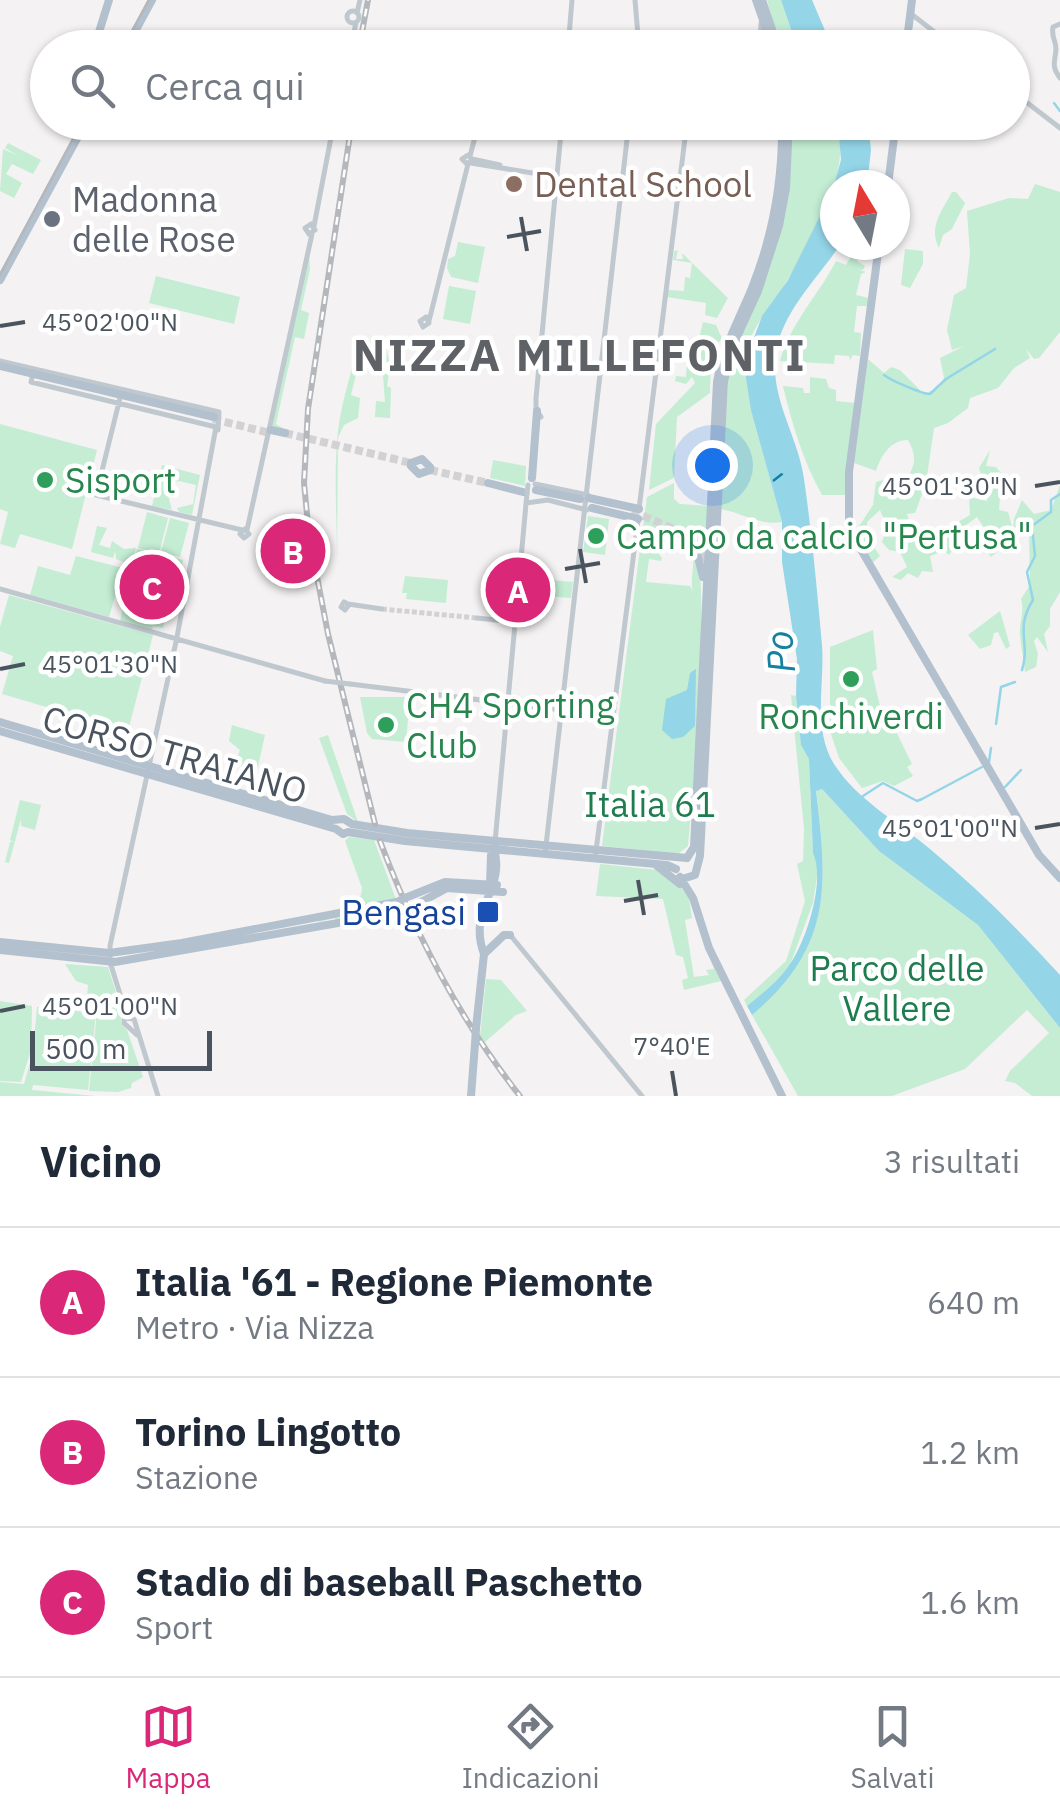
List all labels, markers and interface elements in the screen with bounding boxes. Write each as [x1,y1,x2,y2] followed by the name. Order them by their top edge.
[30,30,1030,140] search box
[65,58,120,113] icon: search
[145,61,305,110] text: Cerca qui
[534,161,752,207] place label: Dental School
[820,170,910,260] north arrow
[503,173,525,195] marker: Dental School
[72,176,236,262] place label: Madonna delle Rose
[41,208,63,230] marker: Madonna delle Rose
[42,305,178,338] text: 45°02'00"N
[353,325,807,383] district label: NIZZA MILLEFONTI
[687,440,738,491] your location
[65,457,176,503] place label: Sisport
[34,469,56,491] marker: Sisport
[882,469,1018,502] text: 45°01'30"N
[616,513,1032,559] place label: Campo da calcio "Pertusa"
[260,514,326,588] pin: B
[585,525,607,547] marker: Campo da calcio "Pertusa"
[120,550,184,624] pin: C
[486,552,550,628] pin: A
[753,629,805,675] water label: Po
[42,647,178,680] text: 45°01'30"N
[840,668,862,690] marker: Ronchiverdi
[406,682,615,768] place label: CH4 Sporting Club
[758,693,944,739] place label: Ronchiverdi
[38,694,312,814] street label: CORSO TRAIANO
[375,714,397,736] marker: CH4 Sporting Club
[584,781,716,827] park label: Italia 61
[882,811,1018,844] text: 45°01'00"N
[341,889,466,935] place label: Bengasi
[475,899,501,925] marker: Bengasi
[809,945,985,1031] park label: Parco delle Vallere
[42,989,178,1022] text: 45°01'00"N
[30,1026,212,1070] scale bar
[633,1029,711,1062] text: 7°40'E
[45,1030,126,1067] text: 500 m
[40,1134,162,1189] text: Vicino
[884,1140,1020,1182] text: 3 risultati
[135,1257,653,1306] text: Italia '61 - Regione Piemonte
[62,1281,83,1323] text: A
[927,1281,1020,1323] text: 640 m
[135,1306,374,1348] text: Metro · Via Nizza
[135,1407,401,1456] text: Torino Lingotto
[62,1431,83,1473] text: B
[921,1431,1020,1473] text: 1.2 km
[135,1456,258,1498] text: Stazione
[135,1557,643,1606] text: Stadio di baseball Paschetto
[62,1581,83,1623] text: C
[921,1581,1020,1623] text: 1.6 km
[135,1606,213,1648] text: Sport
[126,1699,211,1796] tab: Mappa
[462,1699,600,1796] tab: Indicazioni
[851,1699,934,1796] tab: Salvati

